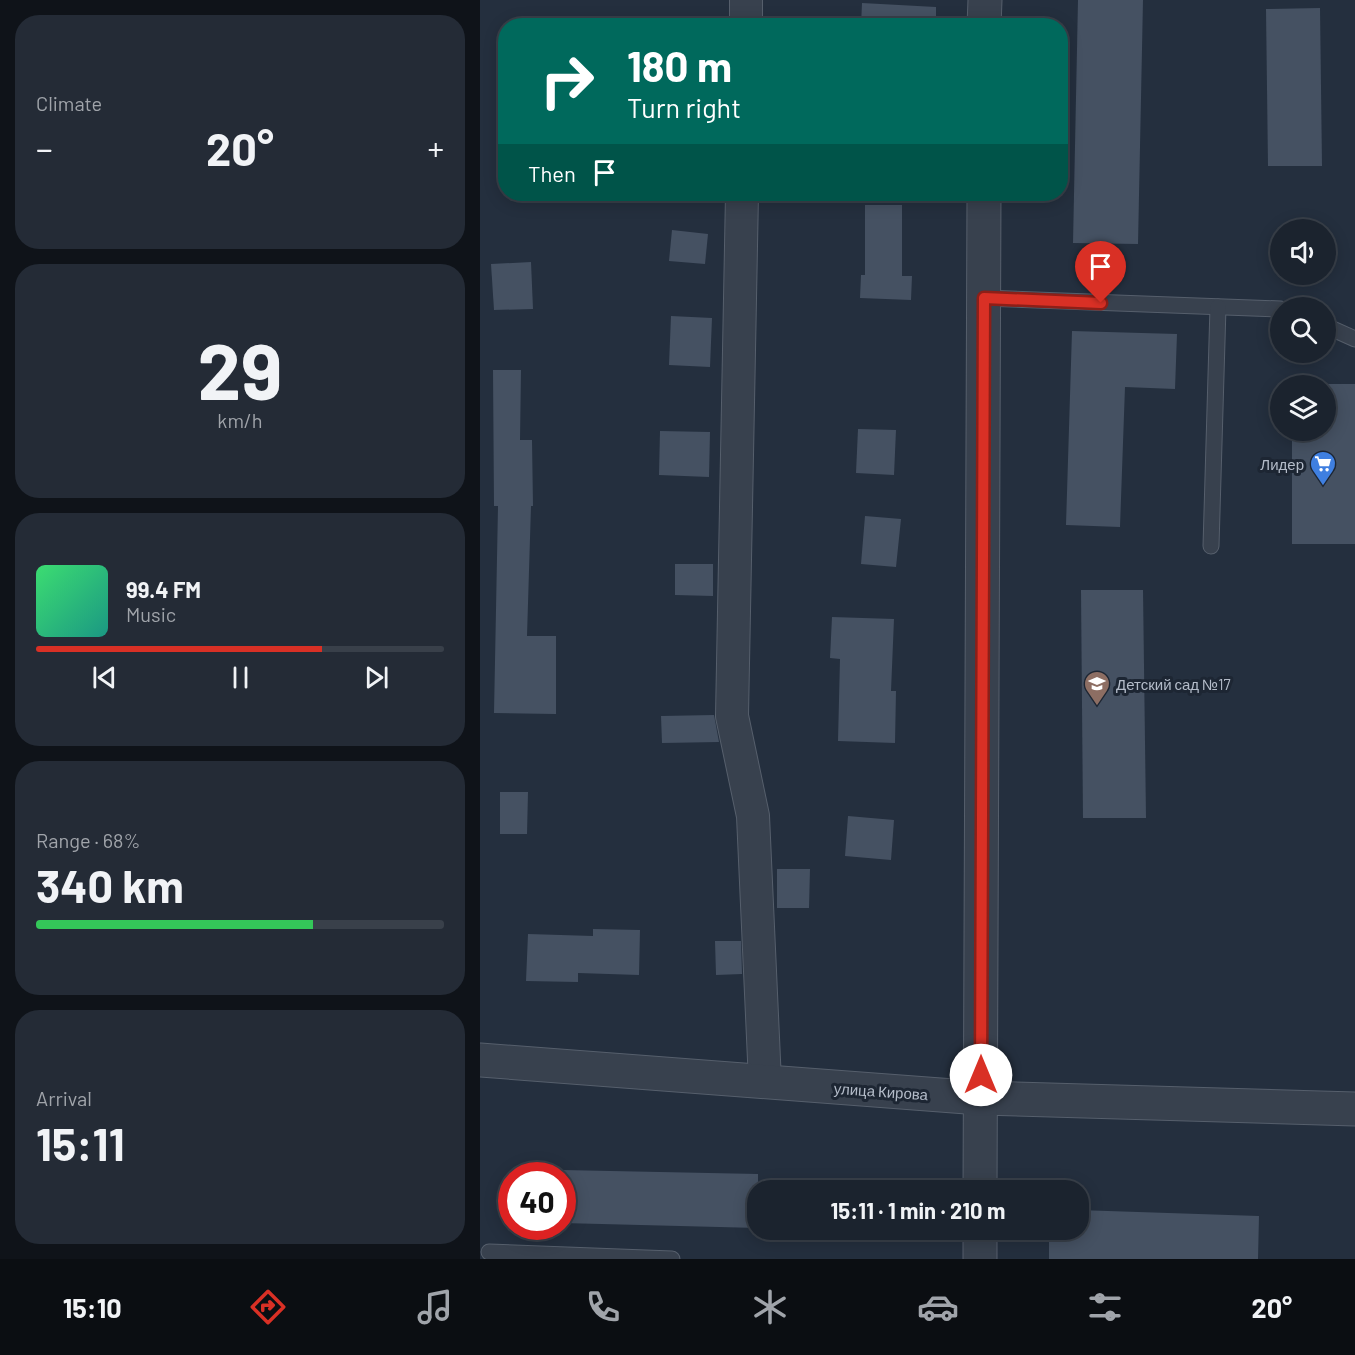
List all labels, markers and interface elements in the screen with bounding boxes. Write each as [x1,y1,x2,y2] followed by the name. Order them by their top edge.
[627,40,732,90] text: 180 m
[528,42,606,120] icon: right
[36,91,102,115] text: Climate
[627,91,741,123] text: Turn right
[206,121,274,175] text: 20°
[36,128,53,168] text: −
[428,128,444,168] text: +
[588,156,621,189] icon: arrive
[528,160,576,186] text: Then
[1270,219,1336,441] map controls
[1270,219,1336,285] button: sound
[1075,241,1126,303] pin
[1084,250,1117,283] icon: arrive
[1270,297,1336,363] button: search
[197,322,283,416] text: 29
[1270,375,1336,441] button: layers
[217,408,263,432] text: km/h
[1308,449,1338,487] supermarket icon: Лидер
[1260,455,1304,473] place label: Лидер
[126,576,201,602] text: 99.4 FM
[126,602,176,626] text: Music
[88,661,121,694] icon: previous
[224,661,257,694] icon: pause
[360,661,393,694] icon: next
[1082,669,1112,707] school or university icon: Детский сад №17
[1116,675,1231,693] place label: Детский сад №17
[36,828,140,852] text: Range · 68%
[36,858,184,912] text: 340 km
[949,1043,1013,1107] position arrow
[833,1079,929,1103] street label: улица Кирова
[36,1086,92,1110] text: Arrival
[36,1116,125,1170] text: 15:11
[498,1162,576,1240] speed limit sign: 40
[831,1197,1005,1223] text: 15:11 · 1 min · 210 m
[247,1286,289,1328] icon: directions
[414,1286,456,1328] icon: music
[582,1286,624,1328] icon: phone
[749,1286,791,1328] icon: climate
[917,1286,959,1328] icon: car
[1084,1286,1126,1328] icon: filters
[63,1291,122,1323] text: 15:10
[1252,1291,1292,1323] text: 20°

